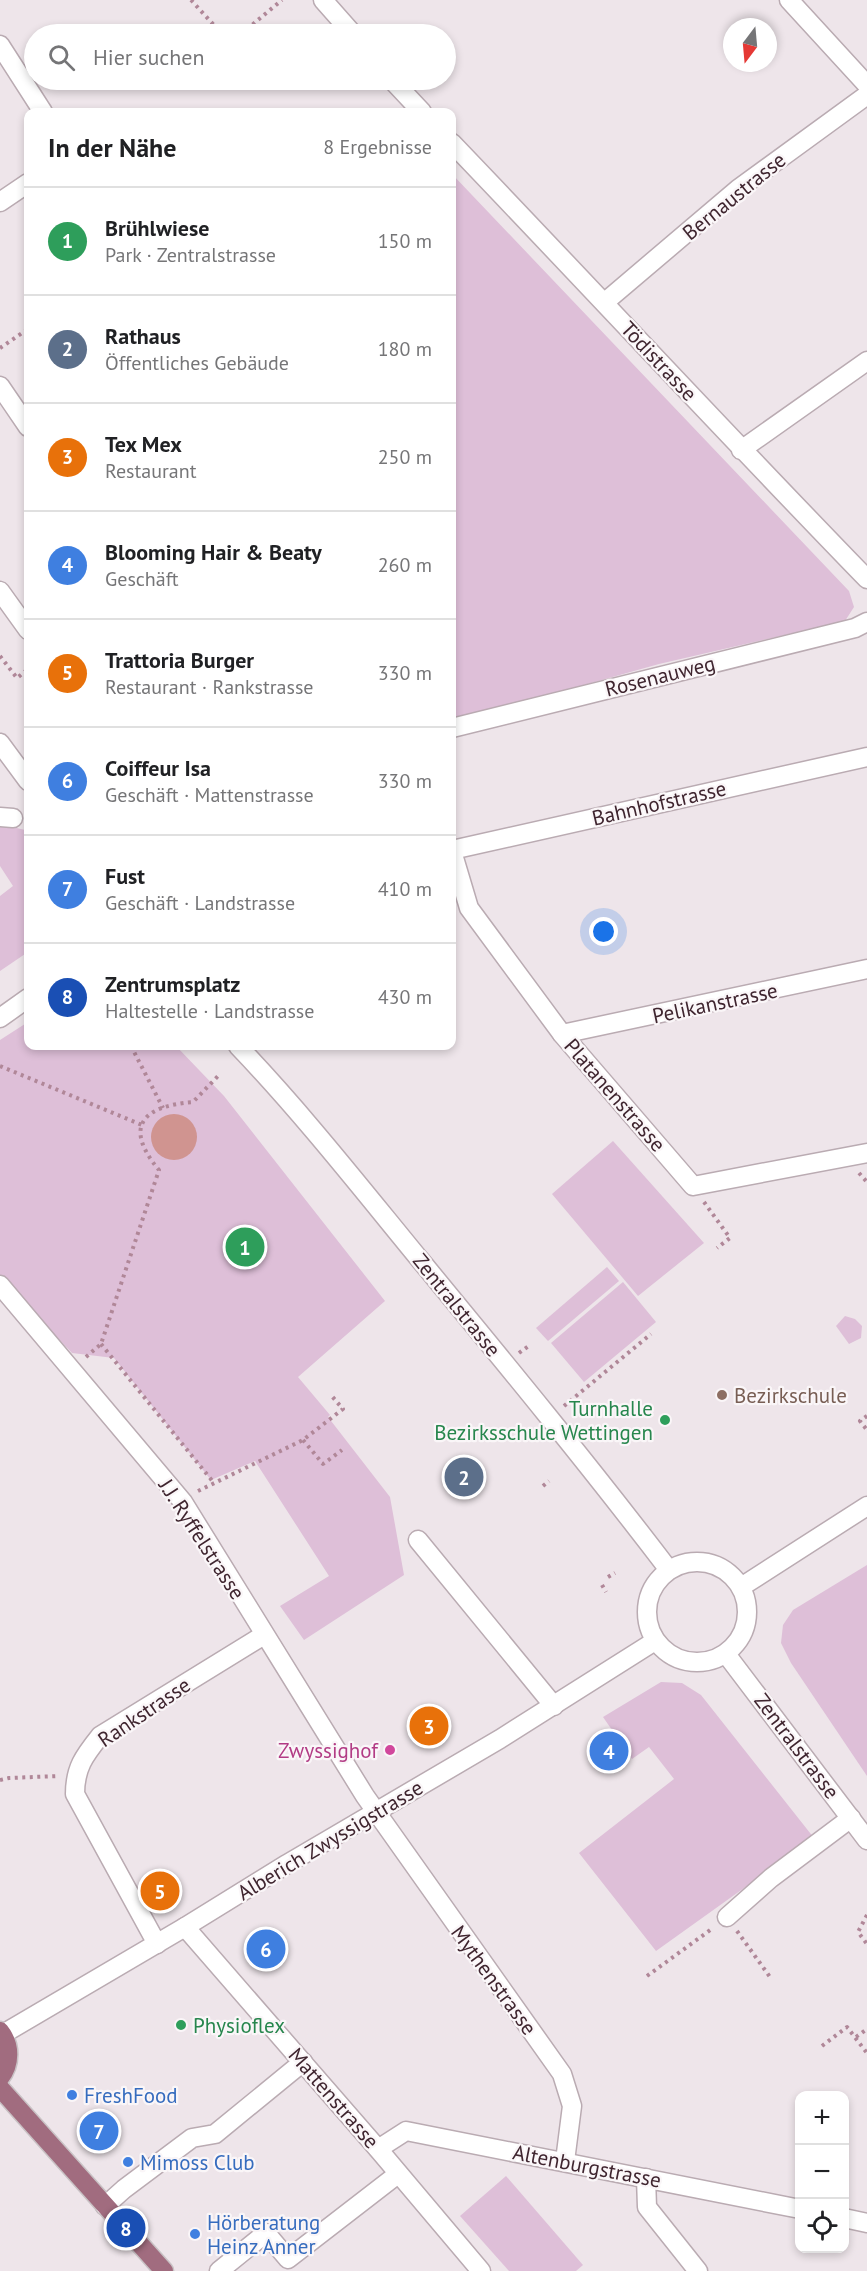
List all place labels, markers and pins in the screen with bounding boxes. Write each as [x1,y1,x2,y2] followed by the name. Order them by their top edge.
[226,1224,264,1270] pin: 1
[734,1382,847,1409] place label: Bezirkschule
[715,1388,729,1402] marker: Bezirkschule
[434,1395,653,1446] place label: Turnhalle Bezirksschule Wettingen
[658,1413,672,1427] marker: Turnhalle Bezirksschule Wettingen
[444,1454,484,1500] pin: 2
[410,1704,448,1748] pin: 3
[590,1728,628,1774] pin: 4
[278,1737,379,1764] place label: Zwyssighof
[383,1743,397,1757] marker: Zwyssighof
[140,1868,180,1914] pin: 5
[246,1926,286,1972] pin: 6
[193,2012,285,2039] place label: Physioflex
[174,2018,188,2032] marker: Physioflex
[84,2082,178,2109] place label: FreshFood
[65,2088,79,2102] marker: FreshFood
[80,2108,118,2154] pin: 7
[140,2149,255,2176] place label: Mimoss Club
[121,2155,135,2169] marker: Mimoss Club
[106,2206,146,2250] pin: 8
[207,2209,320,2260] place label: Hörberatung Heinz Anner
[188,2227,202,2241] marker: Hörberatung Heinz Anner

